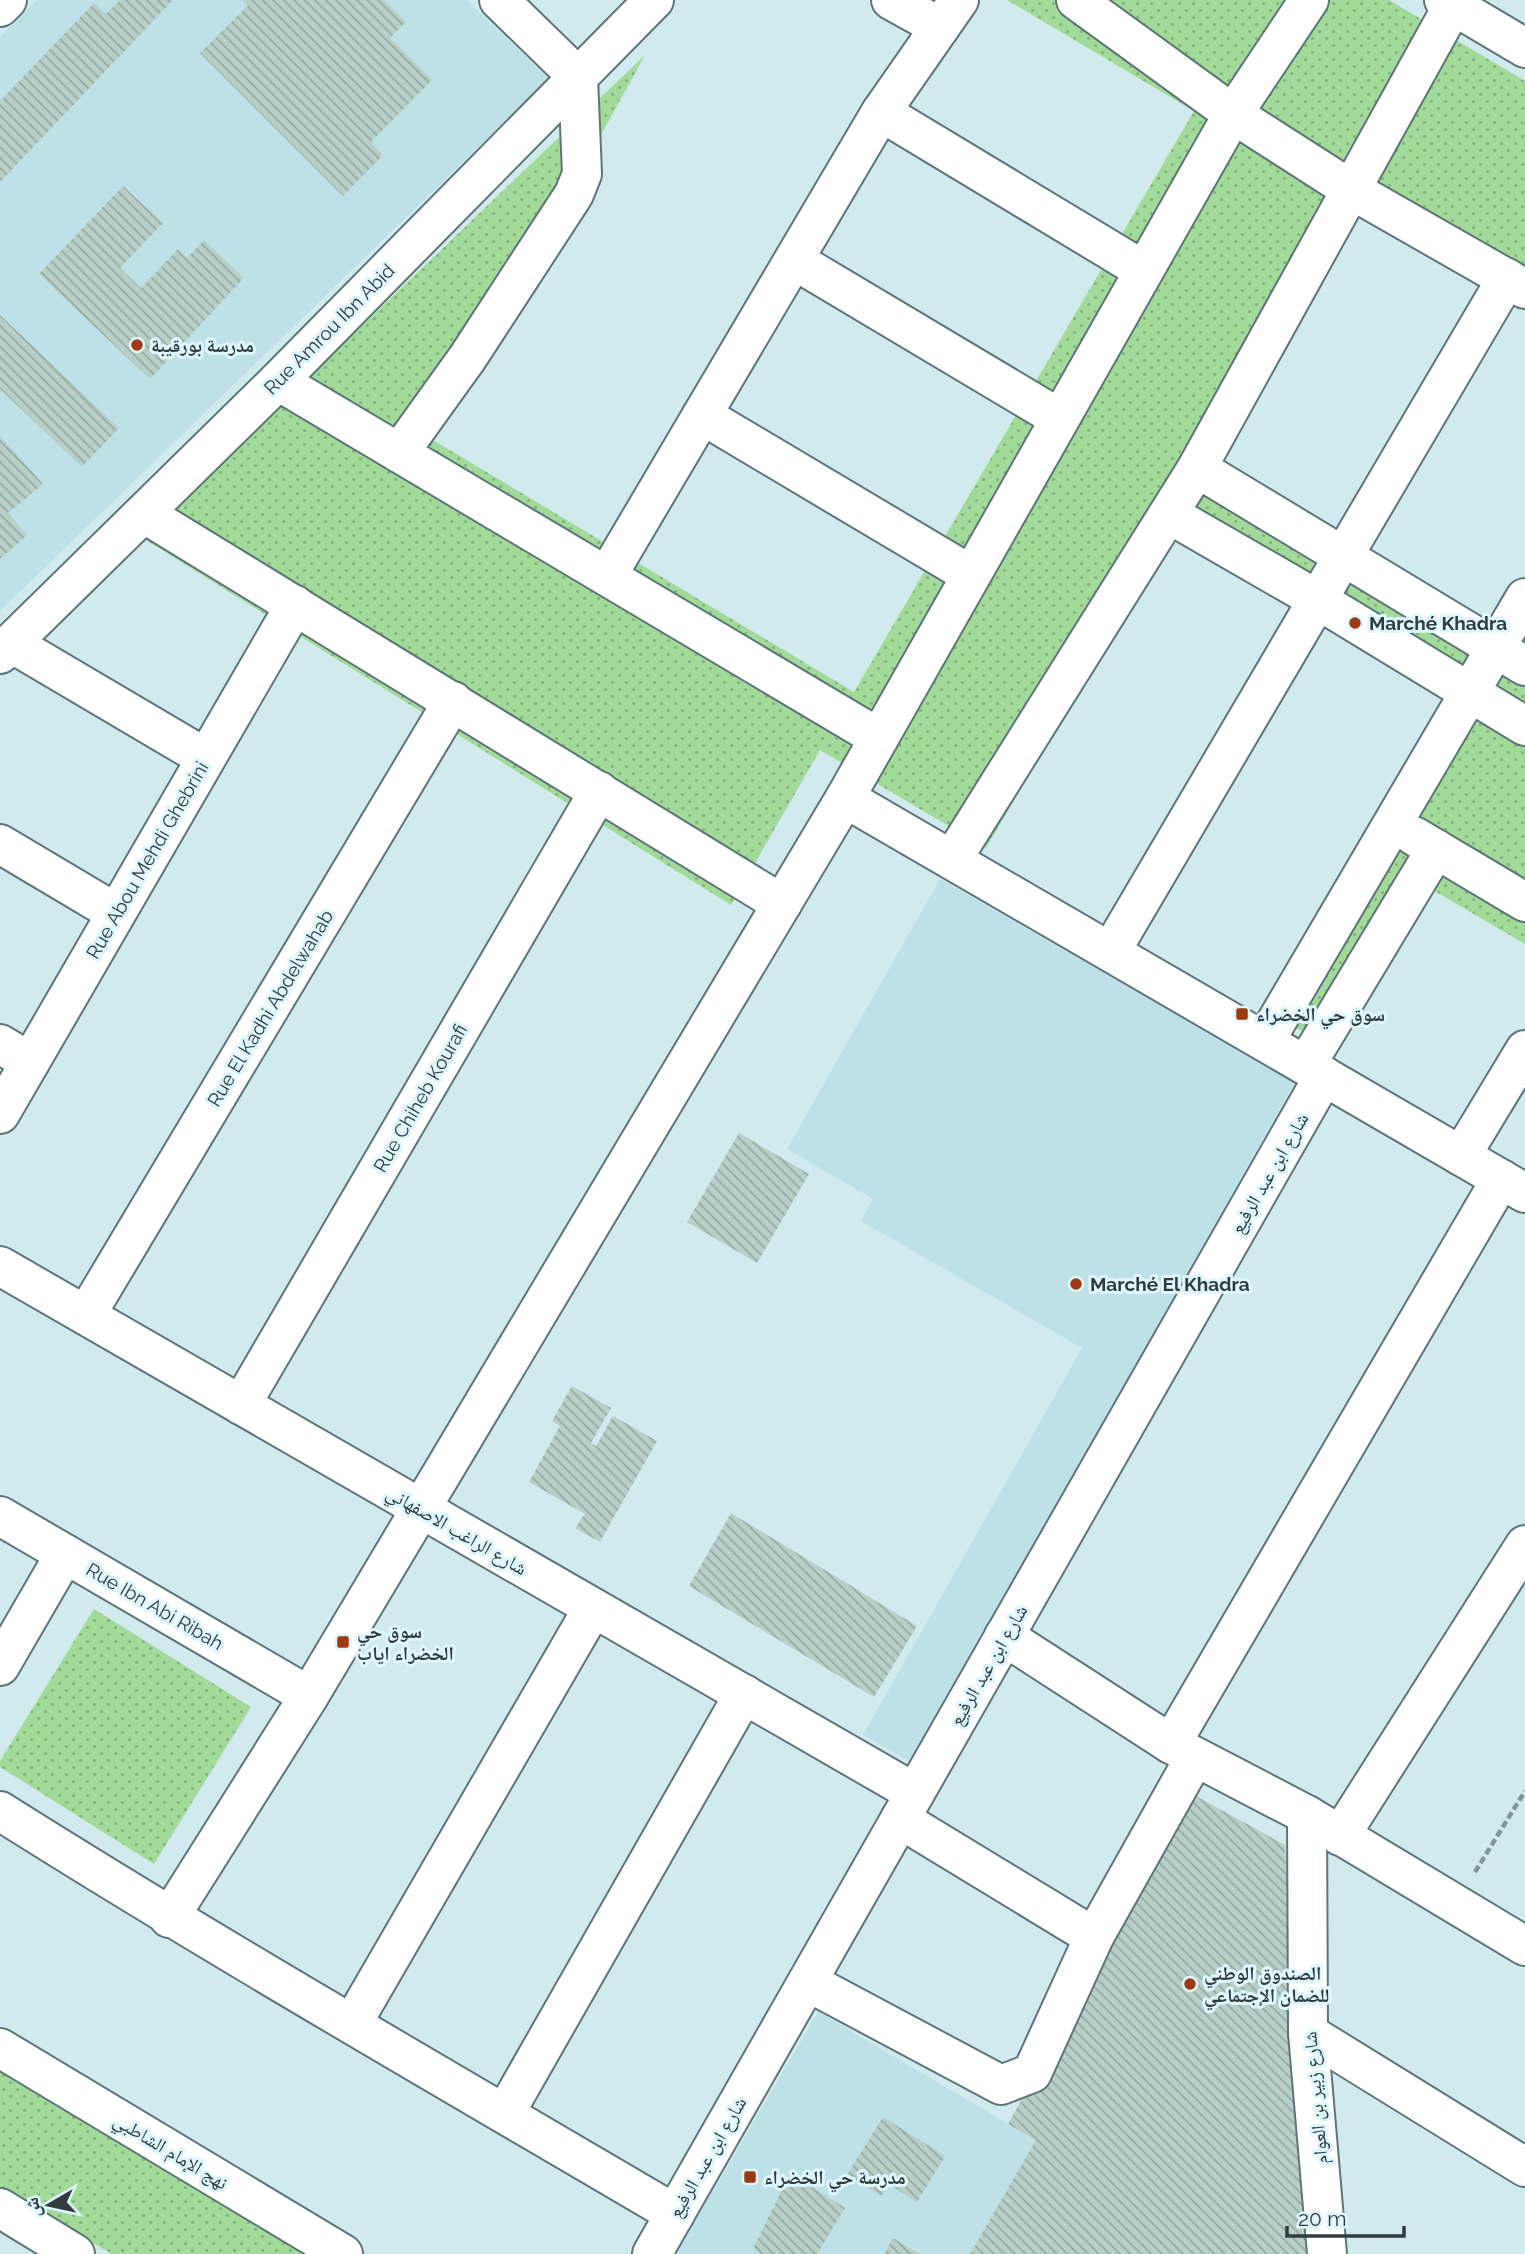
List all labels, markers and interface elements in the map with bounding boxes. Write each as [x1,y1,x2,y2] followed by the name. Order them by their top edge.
[259,259,399,399] street label: Rue Amrou Ibn Abid
[151,334,254,357] place label: مدرسة بورقيبة
[129,337,145,353] marker: مدرسة بورقيبة
[1369,612,1507,634] place label: Marché Khadra
[1347,615,1363,631] marker: Marché Khadra
[81,757,213,963] street label: Rue Abou Mehdi Ghebrini
[202,906,338,1110] street label: Rue El Kadhi Abdelwahab
[1256,1003,1385,1030] place label: سوق حي الخضراء
[1234,1006,1250,1022] marker: سوق حي الخضراء
[369,1020,471,1176] street label: Rue Chiheb Kourafi
[1226,1109,1314,1238] street label: شارع ابن عبد الرفيع
[1090,1273,1250,1295] place label: Marché El Khadra
[1068,1276,1084,1292] marker: Marché El Khadra
[380,1481,531,1583] street label: شارع الراغب الاصفهاني
[83,1558,227,1654] street label: Rue Ibn Abi Ribah
[945,1601,1033,1730] street label: شارع ابن عبد الرفيع
[357,1620,454,1665] place label: سوق حي الخضراء اياب
[335,1634,351,1650] marker: سوق حي الخضراء اياب
[1204,1962,1329,2011] place label: الصندوق الوطني للضمان الإجتماعي
[1182,1976,1198,1992] marker: الصندوق الوطني للضمان الإجتماعي
[1298,2030,1335,2165] street label: شارع زبير بن العوام
[664,2093,752,2222] street label: شارع ابن عبد الرفيع
[108,2108,232,2198] street label: نهج الإمام الشاطبي
[764,2166,906,2193] place label: مدرسة حي الخضراء
[742,2169,758,2185] marker: مدرسة حي الخضراء
[14,2170,84,2240] north arrow
[1287,2194,1404,2238] scale bar
[20,2196,46,2219] text: ش
[1298,2206,1346,2231] text: 20 m

